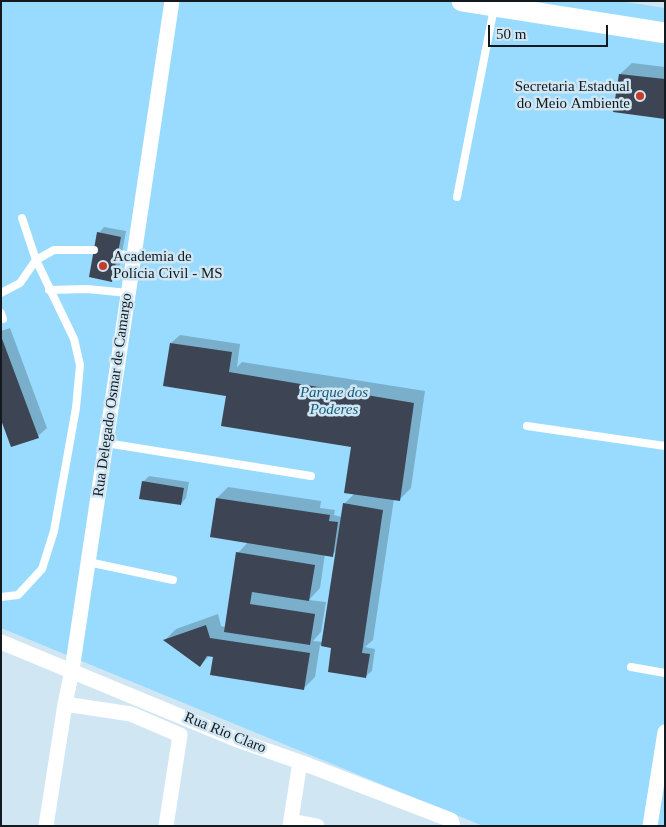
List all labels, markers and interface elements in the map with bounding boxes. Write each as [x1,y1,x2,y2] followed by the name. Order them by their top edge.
[491,15,611,47] scale bar
[496,26,526,42] text: 50 m
[515,78,630,113] place label: Secretaria Estadual do Meio Ambiente
[634,90,646,102] marker: Secretaria Estadual do Meio Ambiente
[113,248,223,283] place label: Academia de Polícia Civil - MS
[97,260,109,272] marker: Academia de Polícia Civil - MS
[90,292,136,498] street label: Rua Delegado Osmar de Camargo
[300,384,368,419] park label: Parque dos Poderes
[181,708,269,758] street label: Rua Rio Claro

